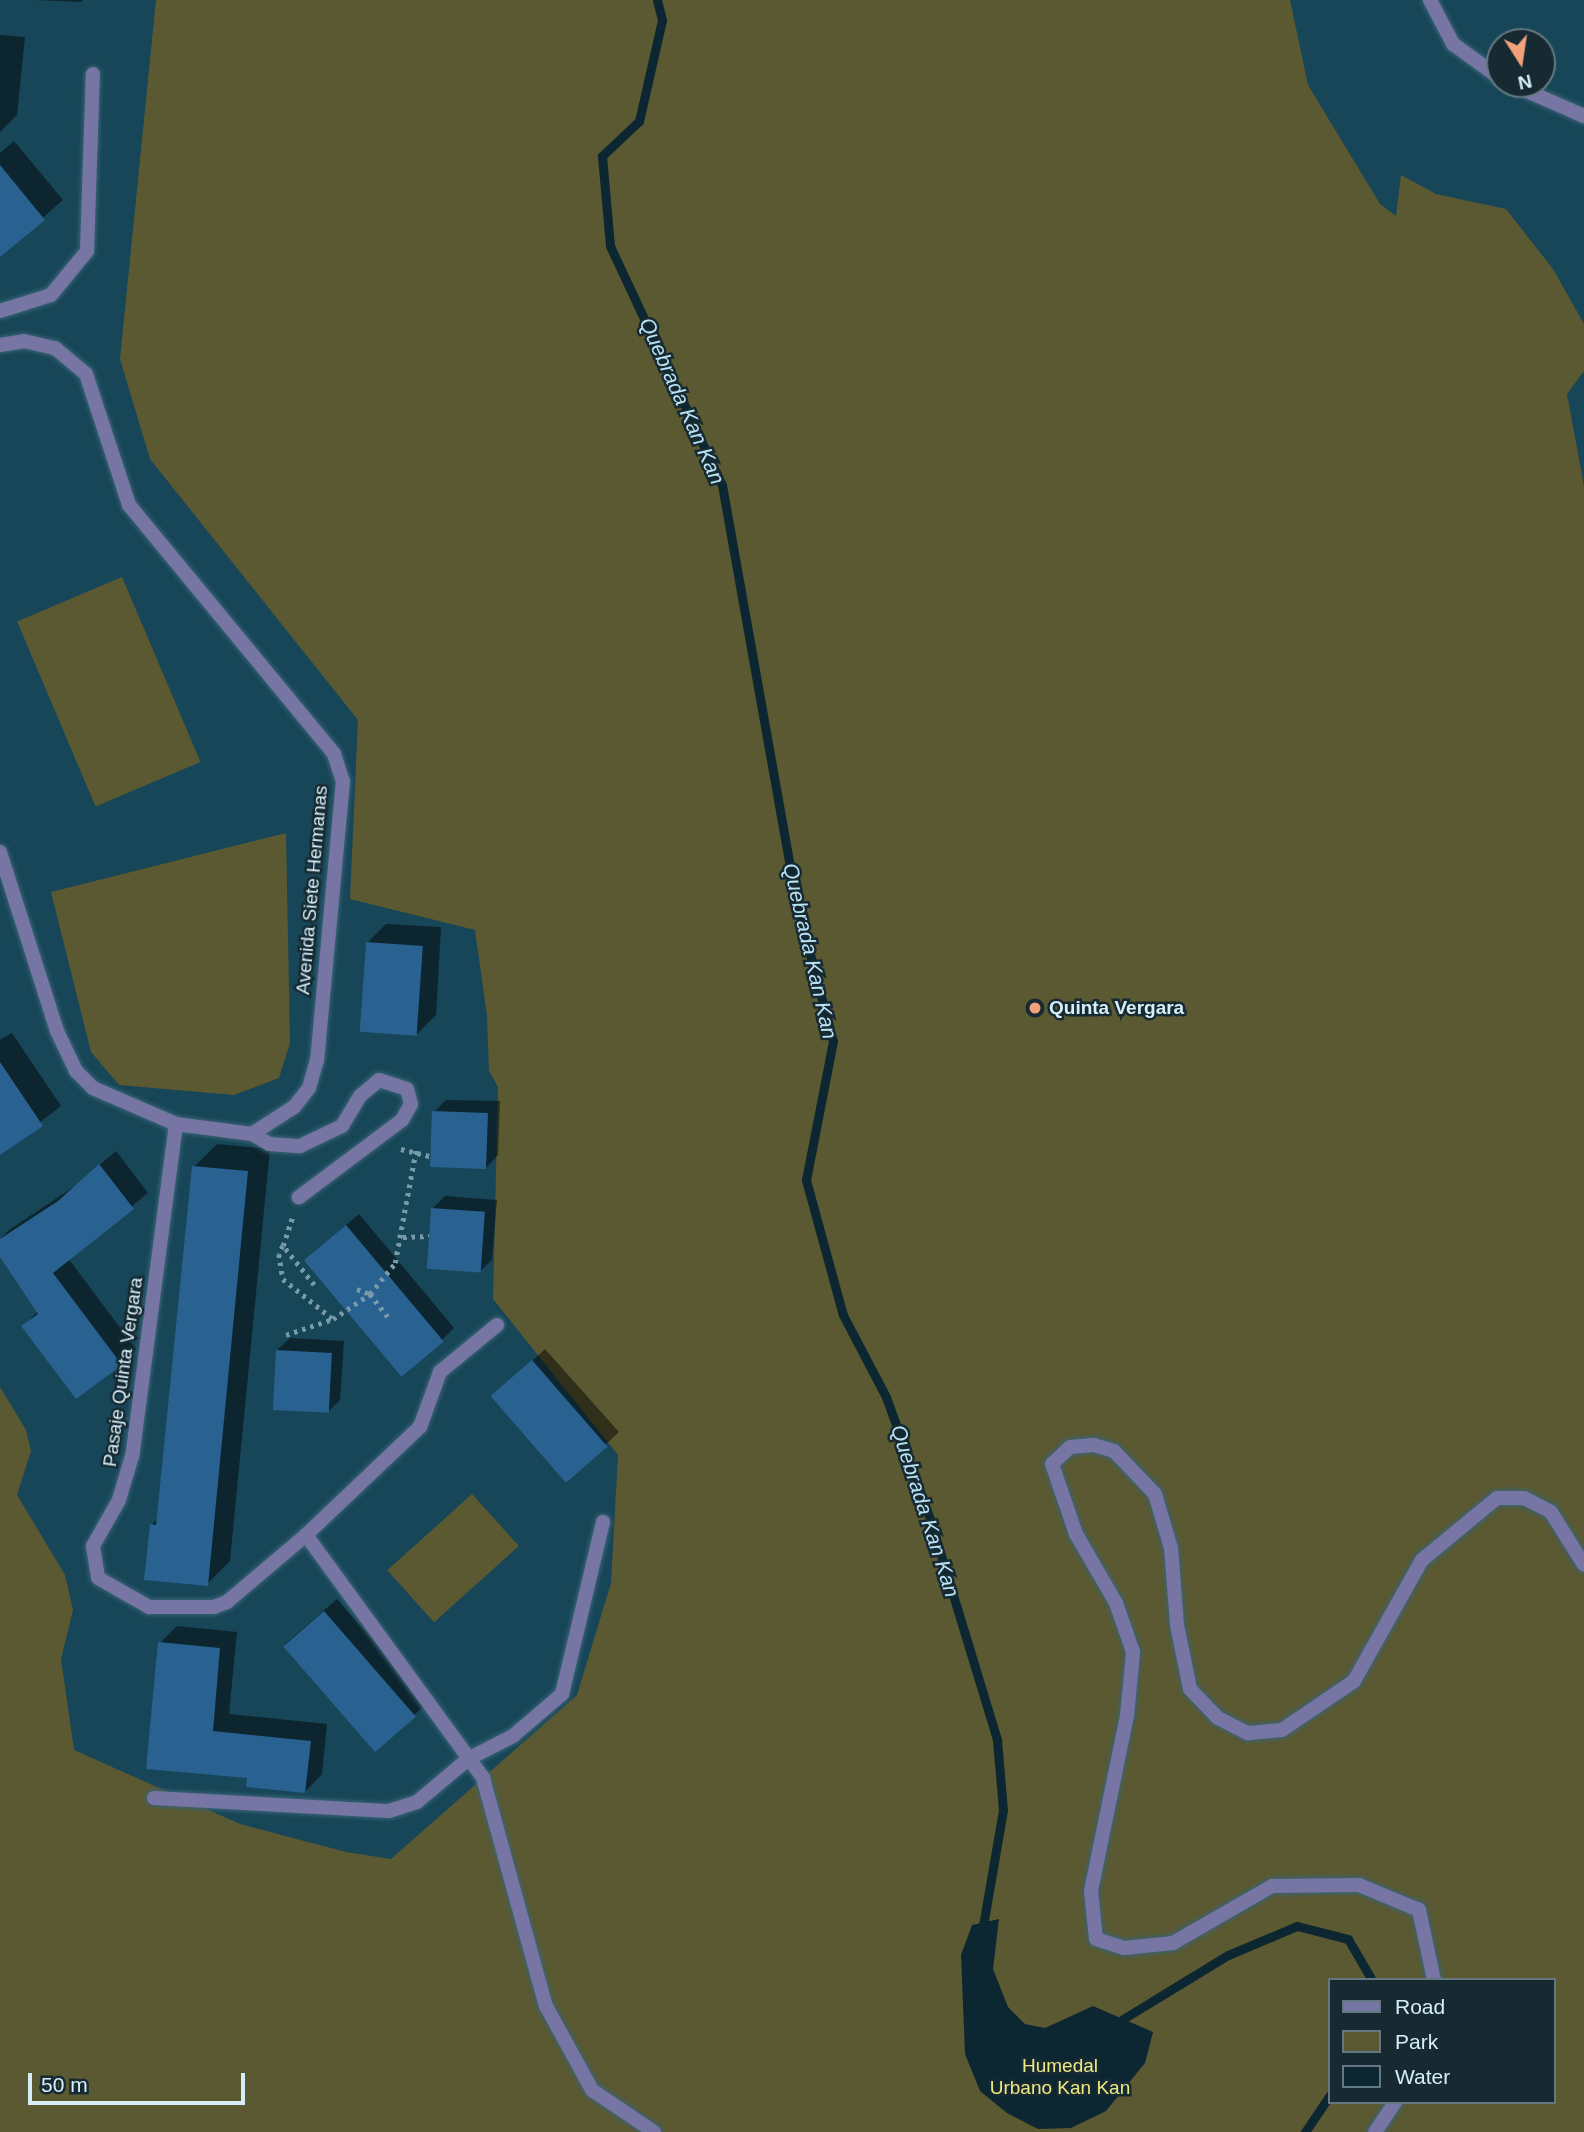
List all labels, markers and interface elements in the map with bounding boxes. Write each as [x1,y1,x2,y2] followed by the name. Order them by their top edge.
[1486,28,1556,98] north arrow
[1516,70,1534,94] text: N
[634,314,730,488] water label: Quebrada Kan Kan
[291,784,333,996] street label: Avenida Siete Hermanas
[777,861,843,1041] water label: Quebrada Kan Kan
[1049,997,1184,1019] place label: Quinta Vergara
[1027,1000,1043,1016] marker: Quinta Vergara
[98,1276,148,1468] street label: Pasaje Quinta Vergara
[885,1422,965,1600] water label: Quebrada Kan Kan
[1328,1978,1556,2104] legend
[1395,1995,1445,2018] text: Road
[1395,2030,1438,2053] text: Park
[990,2055,1130,2099] park label: Humedal Urbano Kan Kan
[32,2058,248,2102] scale bar
[1395,2065,1450,2088] text: Water
[41,2073,88,2096] text: 50 m

